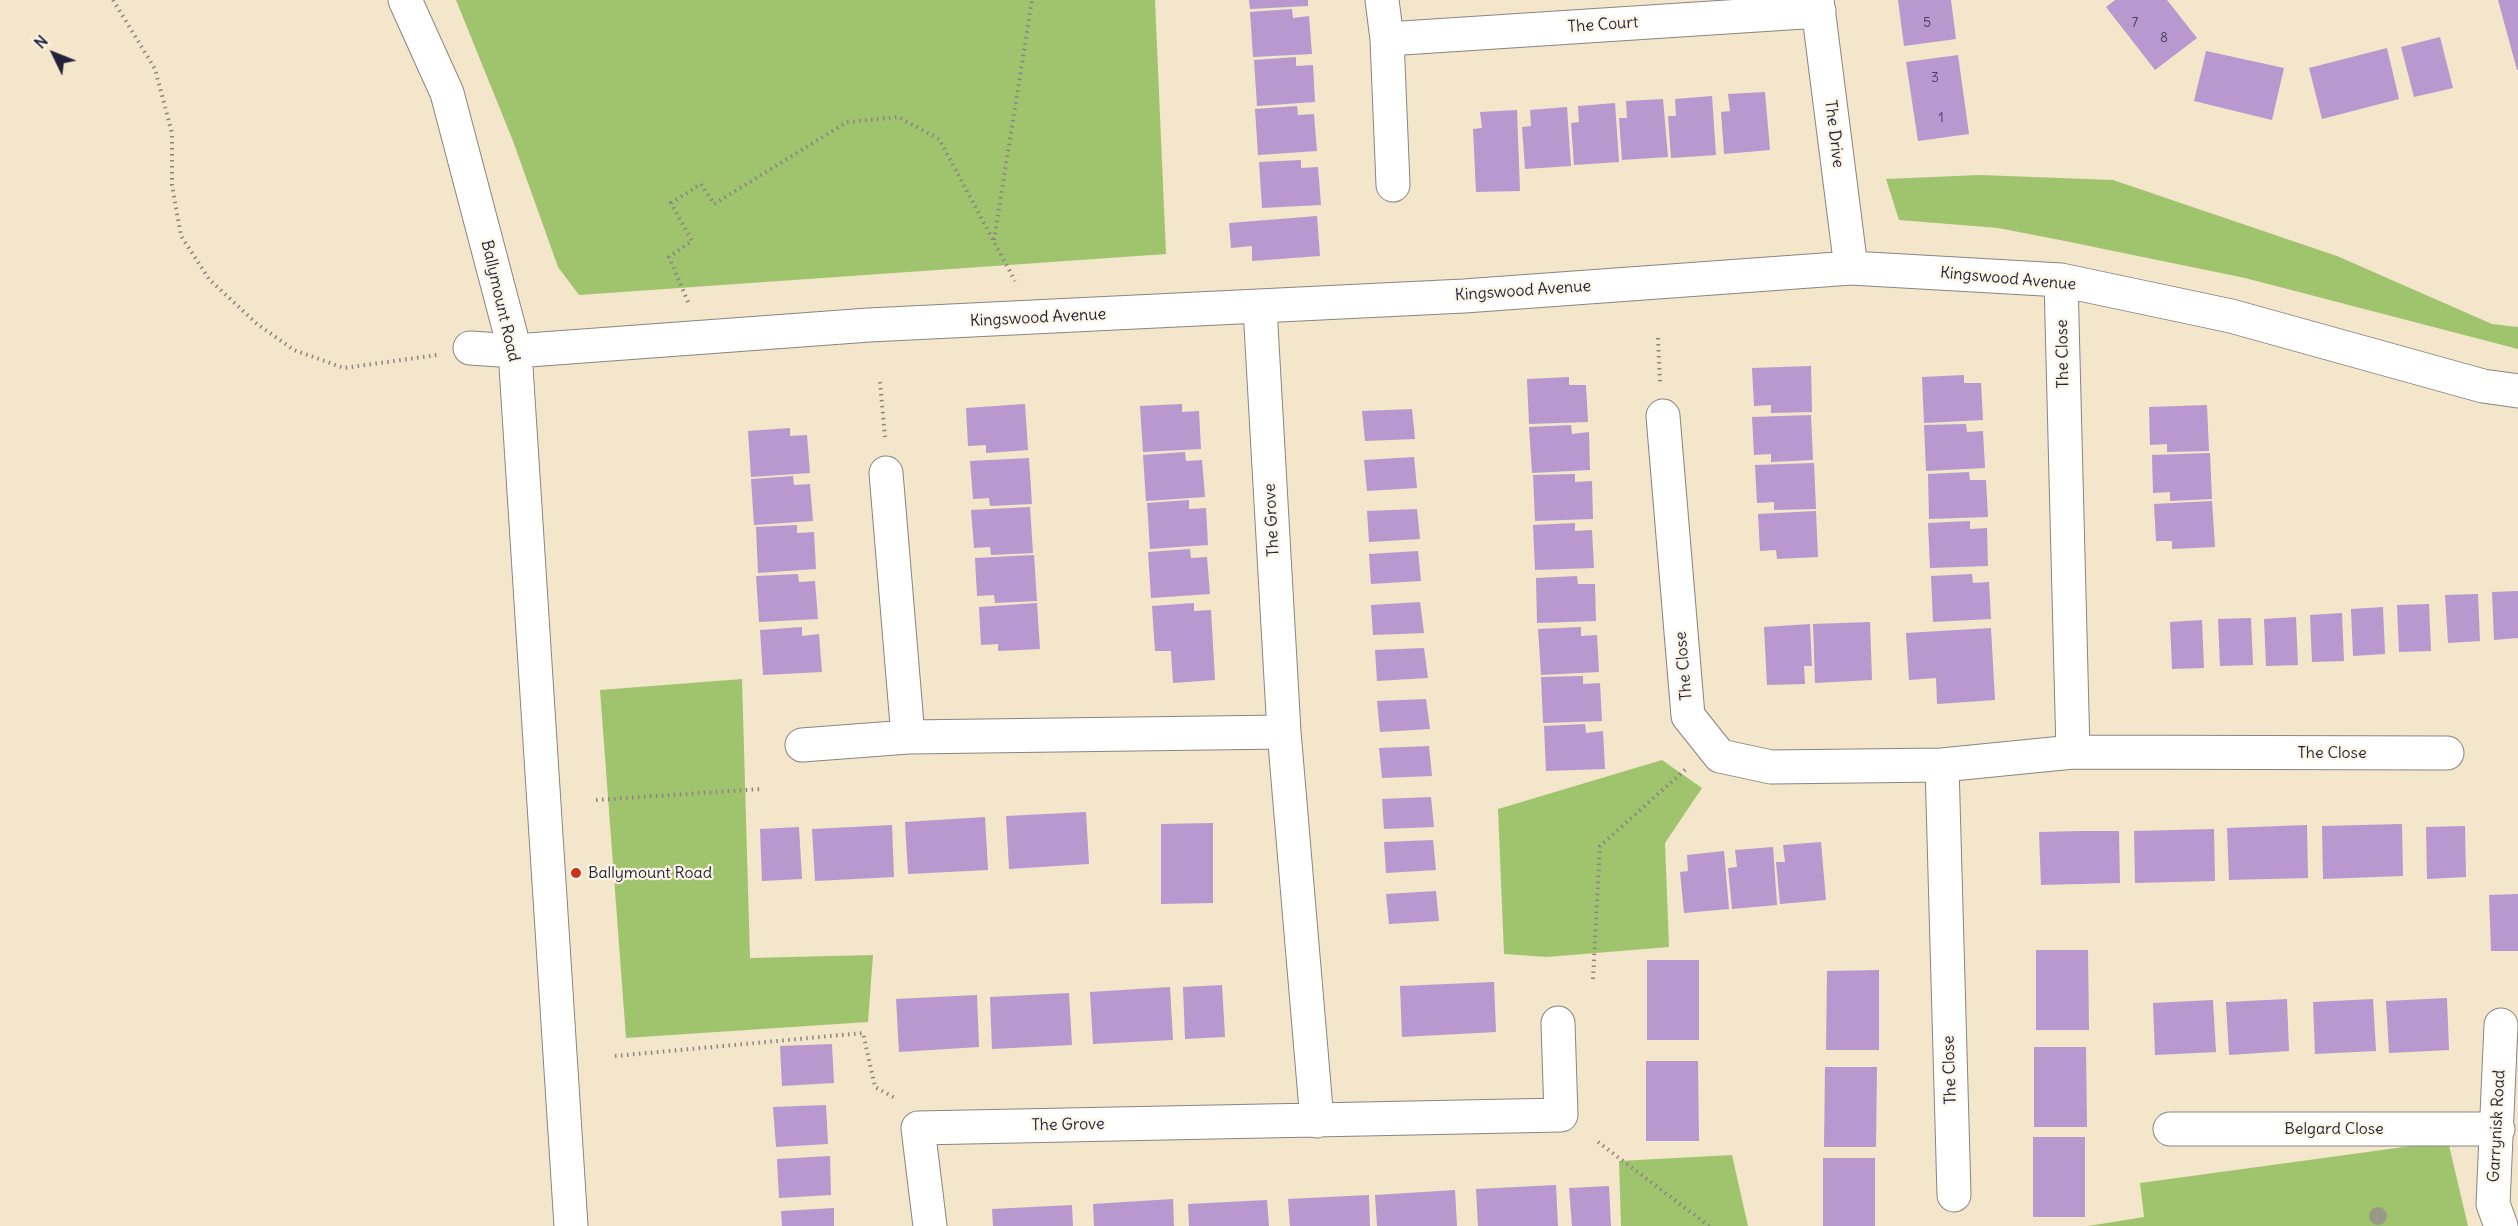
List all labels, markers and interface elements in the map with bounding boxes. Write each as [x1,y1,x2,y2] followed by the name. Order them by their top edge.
[1567,13,1639,37] street label: The Court
[1923,15,1931,31] house number: 5
[2132,15,2138,31] house number: 7
[24,24,84,84] north arrow
[2160,30,2168,46] house number: 8
[30,31,52,53] text: N
[1931,70,1939,86] house number: 3
[1820,99,1848,169] street label: The Drive
[1938,110,1944,126] house number: 1
[477,238,523,364] street label: Ballymount Road
[1939,263,2077,295] street label: Kingswood Avenue
[1454,277,1592,305] street label: Kingswood Avenue
[969,305,1107,331] street label: Kingswood Avenue
[2053,319,2073,389] street label: The Close
[1260,483,1284,557] street label: The Grove
[1671,631,1697,701] street label: The Close
[2297,743,2367,763] street label: The Close
[588,863,712,883] place label: Ballymount Road
[569,866,583,880] marker: Ballymount Road
[1939,1035,1961,1105] street label: The Close
[2484,1069,2510,1183] street label: Garrynisk Road
[1031,1115,1105,1135] street label: The Grove
[2284,1119,2384,1139] street label: Belgard Close

